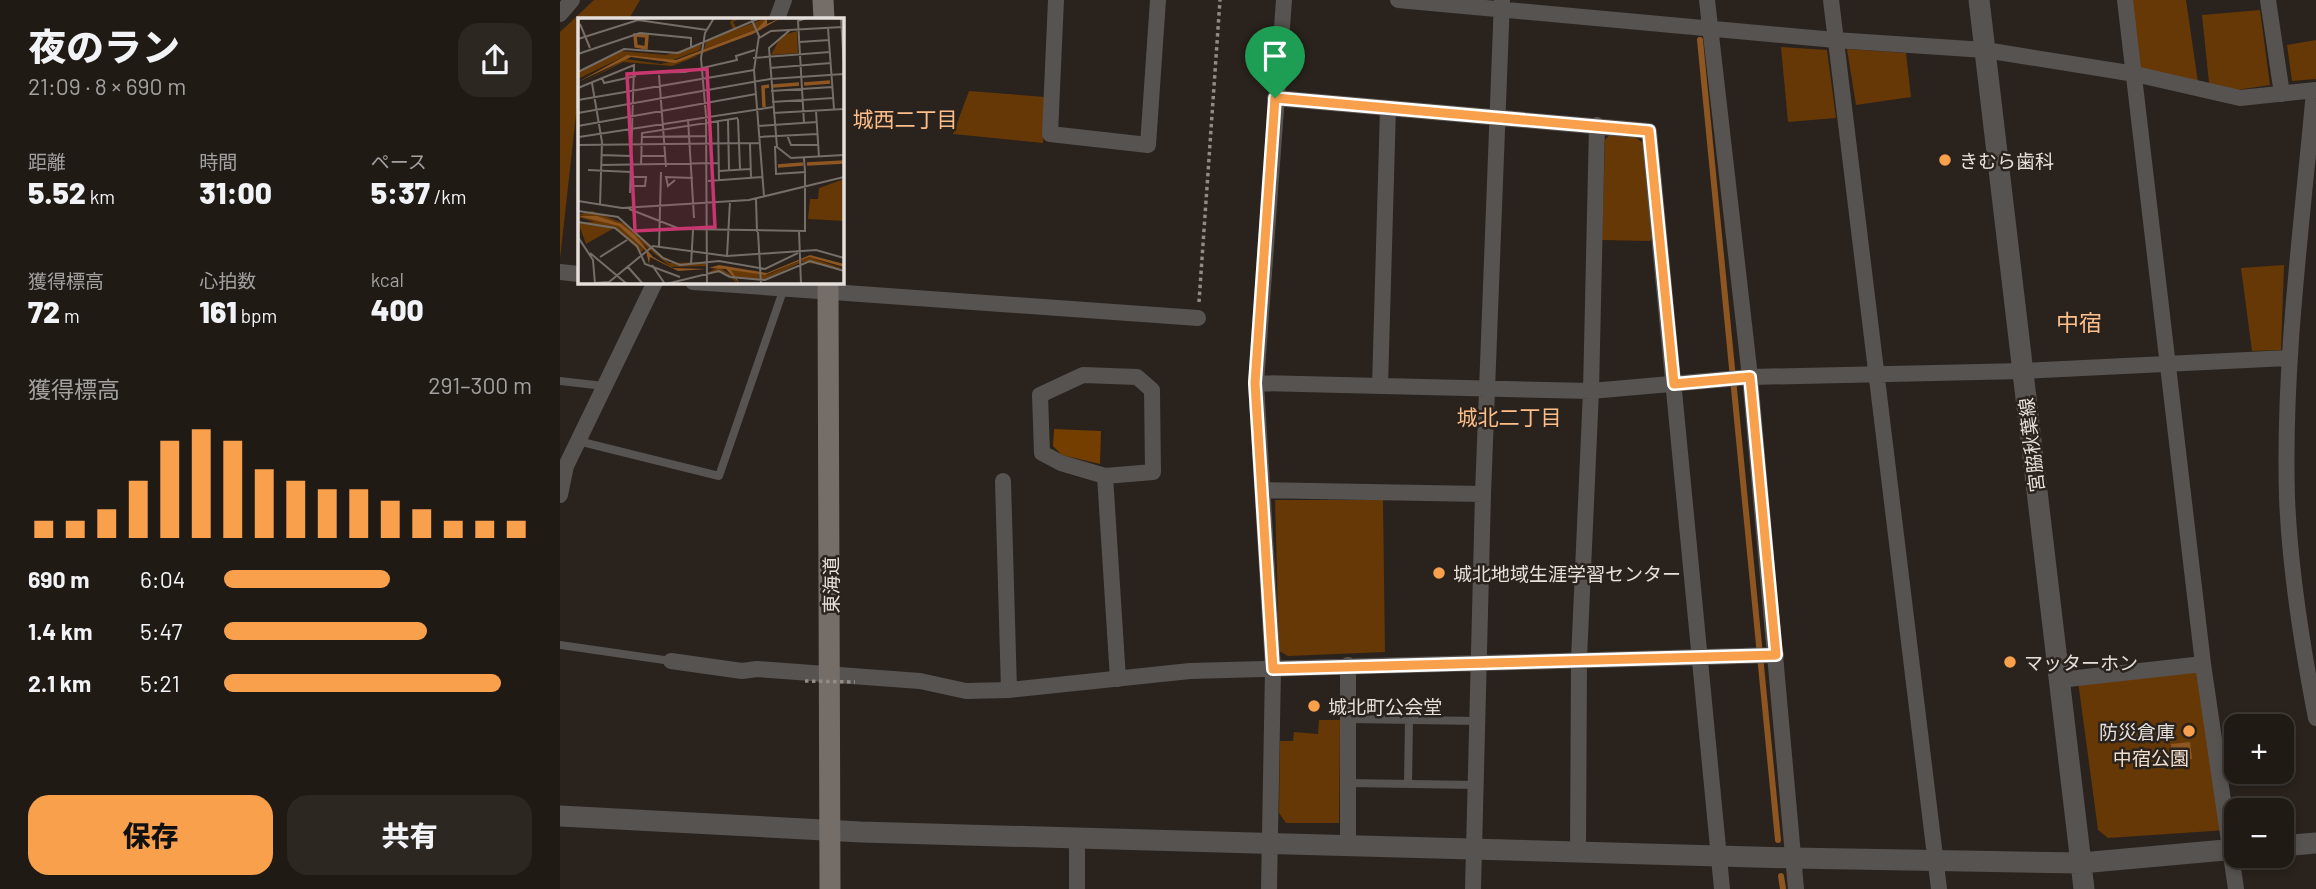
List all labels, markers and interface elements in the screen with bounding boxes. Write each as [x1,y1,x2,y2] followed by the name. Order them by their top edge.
[578,18,844,284] inset map
[28,23,180,69] text: 夜のラン
[458,23,532,97] button: share
[1245,26,1305,98] pin
[1256,37,1294,75] icon: arrive
[28,72,186,100] text: 21:09 · 8 × 690 m
[853,106,958,131] district label: 城西二丁目
[1959,149,2054,172] place label: きむら歯科
[28,150,66,173] text: 距離
[199,150,237,173] text: 時間
[371,150,427,173] text: ペース
[1937,152,1953,168] marker: きむら歯科
[28,174,86,210] text: 5.52
[199,174,272,210] text: 31:00
[371,174,430,210] text: 5:37
[86,185,115,208] text: km
[430,185,466,208] text: /km
[371,268,404,291] text: kcal
[28,269,104,292] text: 獲得標高
[199,269,256,292] text: 心拍数
[371,291,424,327] text: 400
[28,293,60,329] text: 72
[199,293,237,329] text: 161
[60,304,80,327] text: m
[237,304,277,327] text: bpm
[2056,308,2102,336] district label: 中宿
[428,371,532,399] text: 291–300 m
[28,375,120,403] text: 獲得標高
[2014,396,2048,494] street label: 宮脇秋葉線
[1457,404,1562,429] district label: 城北二丁目
[819,556,842,614] street label: 東海道
[1453,562,1681,585] place label: 城北地域生涯学習センター
[28,565,89,593] text: 690 m
[140,565,185,593] text: 6:04
[1431,565,1447,581] marker: 城北地域生涯学習センター
[28,617,92,645] text: 1.4 km
[140,617,182,645] text: 5:47
[2024,651,2138,674] place label: マッターホン
[2002,654,2018,670] marker: マッターホン
[28,669,91,697] text: 2.1 km
[140,669,180,697] text: 5:21
[1328,695,1442,718] place label: 城北町公会堂
[1306,698,1322,714] marker: 城北町公会堂
[2224,714,2294,868] map controls
[2224,714,2294,784] button: +
[2099,720,2175,743] place label: 防災倉庫
[2181,723,2197,739] marker: 防災倉庫
[2113,746,2189,769] park label: 中宿公園
[28,795,273,875] button: 保存
[287,795,532,875] button: 共有
[2224,798,2294,868] button: −

